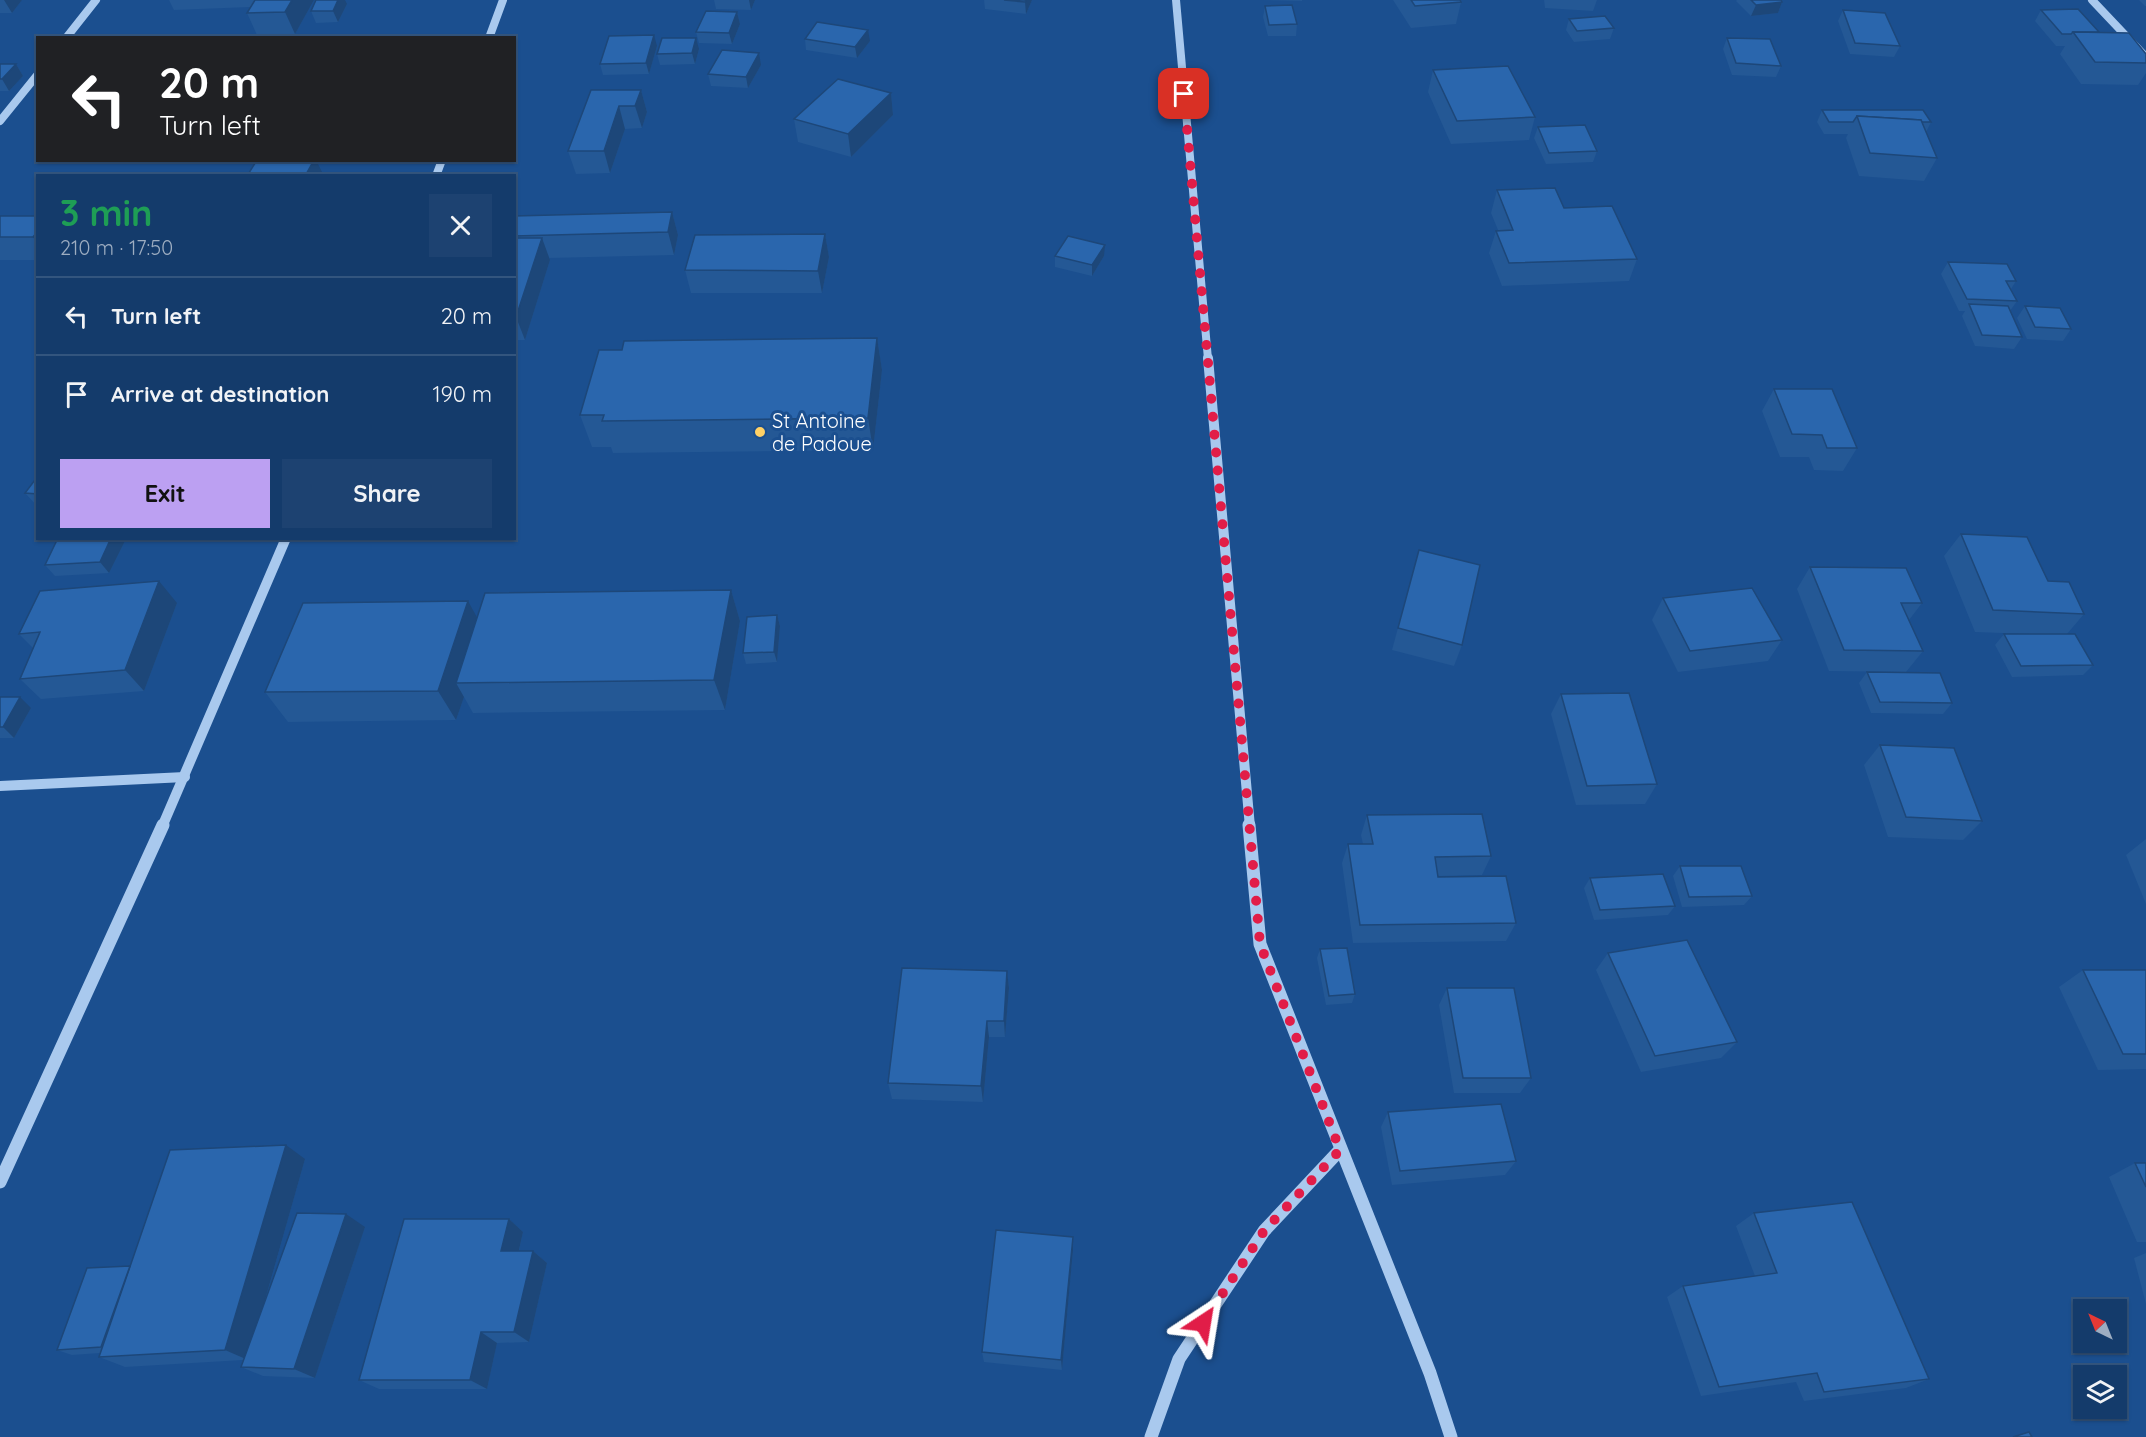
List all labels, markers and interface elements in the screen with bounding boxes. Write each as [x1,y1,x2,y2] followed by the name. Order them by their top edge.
[159,56,259,109] text: 20 m
[60,60,138,138] icon: left
[1158,68,1209,119] pin
[1167,77,1200,110] icon: arrive
[159,108,261,142] text: Turn left
[60,190,153,235] text: 3 min
[429,194,492,257] button: close
[60,235,173,260] text: 210 m · 17:50
[60,300,93,333] icon: left
[111,302,201,330] text: Turn left
[441,302,492,330] text: 20 m
[60,378,93,411] icon: arrive
[111,380,329,408] text: Arrive at destination
[432,380,492,408] text: 190 m
[772,408,872,456] place label: St Antoine de Padoue
[753,425,767,439] marker: St Antoine de Padoue
[60,459,270,528] button: Exit
[282,459,492,528] button: Share
[1171,1291,1235,1355] position arrow
[2073,1299,2127,1353] north arrow
[2073,1299,2127,1419] map controls
[2073,1365,2127,1419] button: layers

